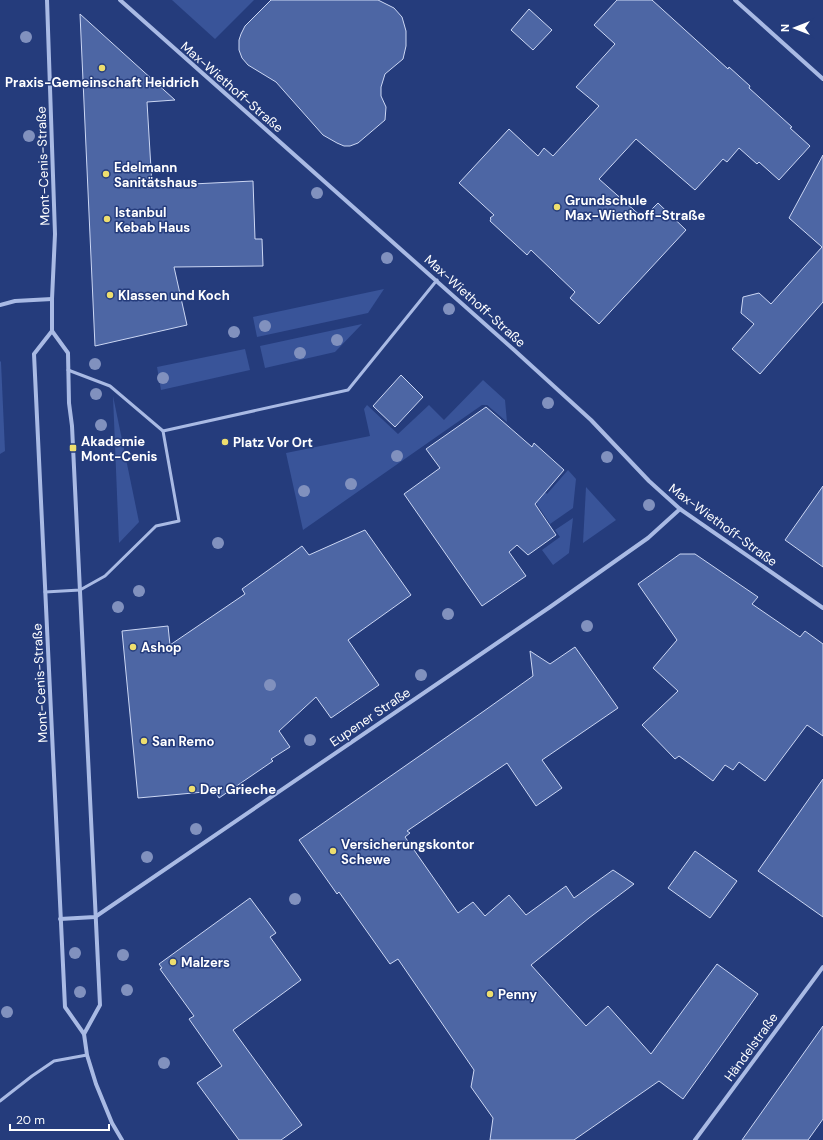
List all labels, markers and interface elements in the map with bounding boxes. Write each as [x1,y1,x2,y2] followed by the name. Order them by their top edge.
[775,8,815,48] north arrow
[778,24,792,32] text: N
[177,38,287,136] street label: Max-Wiethoff-Straße
[97,63,107,73] marker: Praxis-Gemeinschaft Heidrich
[5,74,199,91] place label: Praxis-Gemeinschaft Heidrich
[32,106,54,226] street label: Mont-Cenis-Straße
[114,159,197,191] place label: Edelmann Sanitätshaus
[101,169,111,179] marker: Edelmann Sanitätshaus
[565,192,705,224] place label: Grundschule Max-Wiethoff-Straße
[552,202,562,212] marker: Grundschule Max-Wiethoff-Straße
[115,204,190,236] place label: Istanbul Kebab Haus
[102,214,112,224] marker: Istanbul Kebab Haus
[421,251,529,351] street label: Max-Wiethoff-Straße
[118,287,230,304] place label: Klassen und Koch
[105,290,115,300] marker: Klassen und Koch
[81,433,158,465] place label: Akademie Mont-Cenis
[233,434,313,451] place label: Platz Vor Ort
[220,437,230,447] marker: Platz Vor Ort
[68,443,78,453] marker: Akademie Mont-Cenis
[665,480,781,570] street label: Max-Wiethoff-Straße
[28,623,52,743] street label: Mont-Cenis-Straße
[141,639,182,656] place label: Ashop
[128,642,138,652] marker: Ashop
[326,684,414,750] street label: Eupener Straße
[152,733,214,750] place label: San Remo
[139,736,149,746] marker: San Remo
[200,781,276,798] place label: Der Grieche
[187,784,197,794] marker: Der Grieche
[341,836,475,868] place label: Versicherungskontor Schewe
[328,846,338,856] marker: Versicherungskontor Schewe
[181,954,230,971] place label: Malzers
[168,957,178,967] marker: Malzers
[498,986,537,1003] place label: Penny
[485,989,495,999] marker: Penny
[720,1009,782,1085] street label: Händelstraße
[10,1106,109,1132] scale bar
[16,1112,45,1128] text: 20 m

